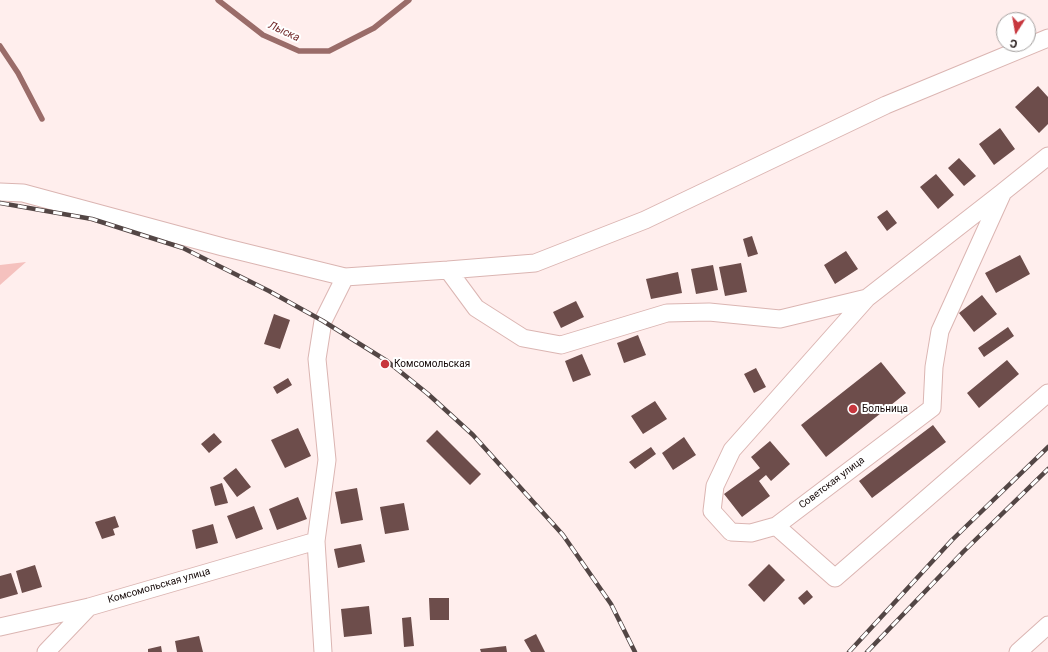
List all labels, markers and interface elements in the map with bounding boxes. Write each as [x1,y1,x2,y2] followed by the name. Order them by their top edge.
[996,12,1036,52] north arrow
[266,19,302,45] water label: Лыска
[1009,36,1019,50] text: С
[379,358,391,370] marker: Комсомольская
[394,358,470,370] place label: Комсомольская
[847,403,859,415] marker: Больница
[862,403,908,415] place label: Больница
[797,454,867,512] street label: Советская улица
[106,566,212,606] street label: Комсомольская улица

